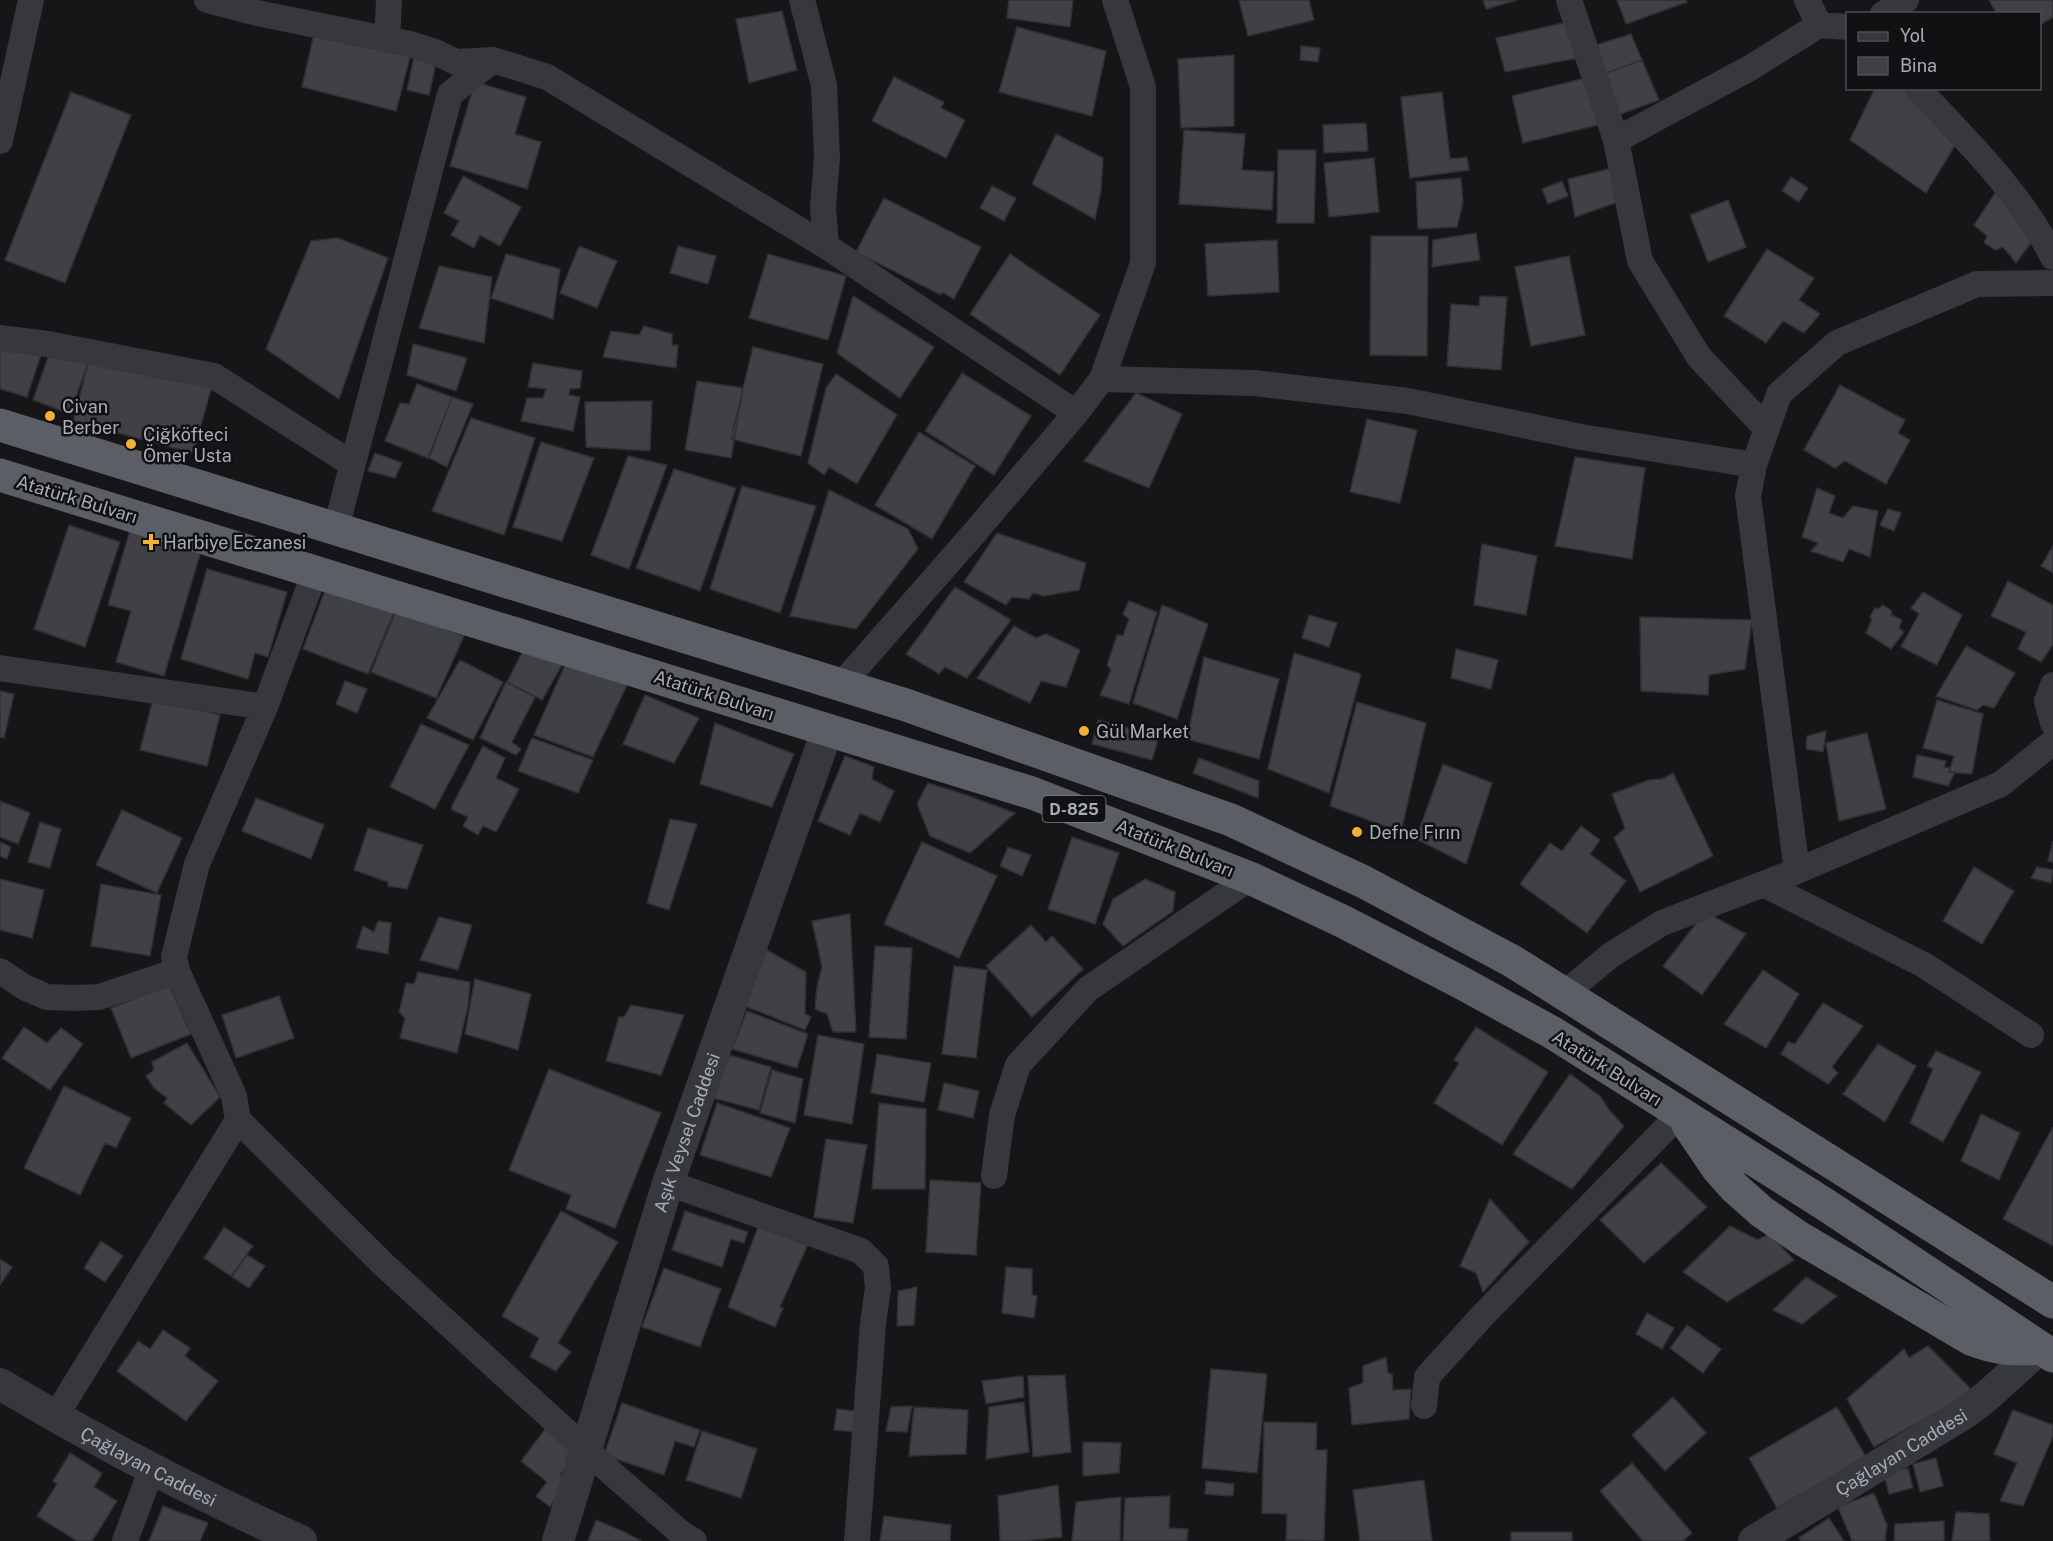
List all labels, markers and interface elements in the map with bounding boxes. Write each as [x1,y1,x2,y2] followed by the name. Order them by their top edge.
[1846,12,2041,90] legend
[1900,25,1925,46] text: Yol
[1900,55,1937,76] text: Bina
[62,396,119,438] place label: Civan Berber
[43,409,57,423] marker: Civan Berber
[143,424,232,466] place label: Çiğköfteci Ömer Usta
[124,437,138,451] marker: Çiğköfteci Ömer Usta
[14,471,140,527] street label: Atatürk Bulvarı
[163,532,306,553] place label: Harbiye Eczanesi
[144,535,158,549] marker: Harbiye Eczanesi
[651,666,777,724] street label: Atatürk Bulvarı
[1096,721,1189,742] place label: Gül Market
[1077,724,1091,738] marker: Gül Market
[1042,796,1106,822] road number: D-825
[1113,815,1237,881] street label: Atatürk Bulvarı
[1369,822,1460,843] place label: Defne Fırın
[1350,825,1364,839] marker: Defne Fırın
[1548,1026,1666,1110] street label: Atatürk Bulvarı
[649,1050,723,1215] street label: Aşık Veysel Caddesi
[1831,1404,1971,1500] street label: Çağlayan Caddesi
[77,1422,220,1510] street label: Çağlayan Caddesi

